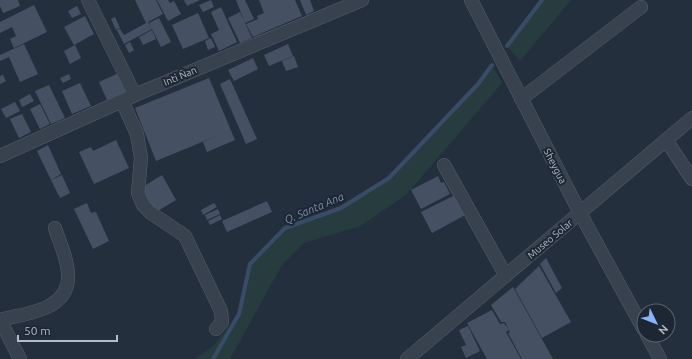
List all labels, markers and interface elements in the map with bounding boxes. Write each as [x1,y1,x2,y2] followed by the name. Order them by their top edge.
[162,64,198,88] street label: Inti Ñan
[542,147,568,185] street label: Sheygua
[283,190,345,226] water label: Q. Santa Ana
[525,217,575,261] street label: Museo Solar
[636,303,676,343] north arrow
[18,317,117,343] scale bar
[656,323,671,337] text: N
[24,324,51,337] text: 50 m

